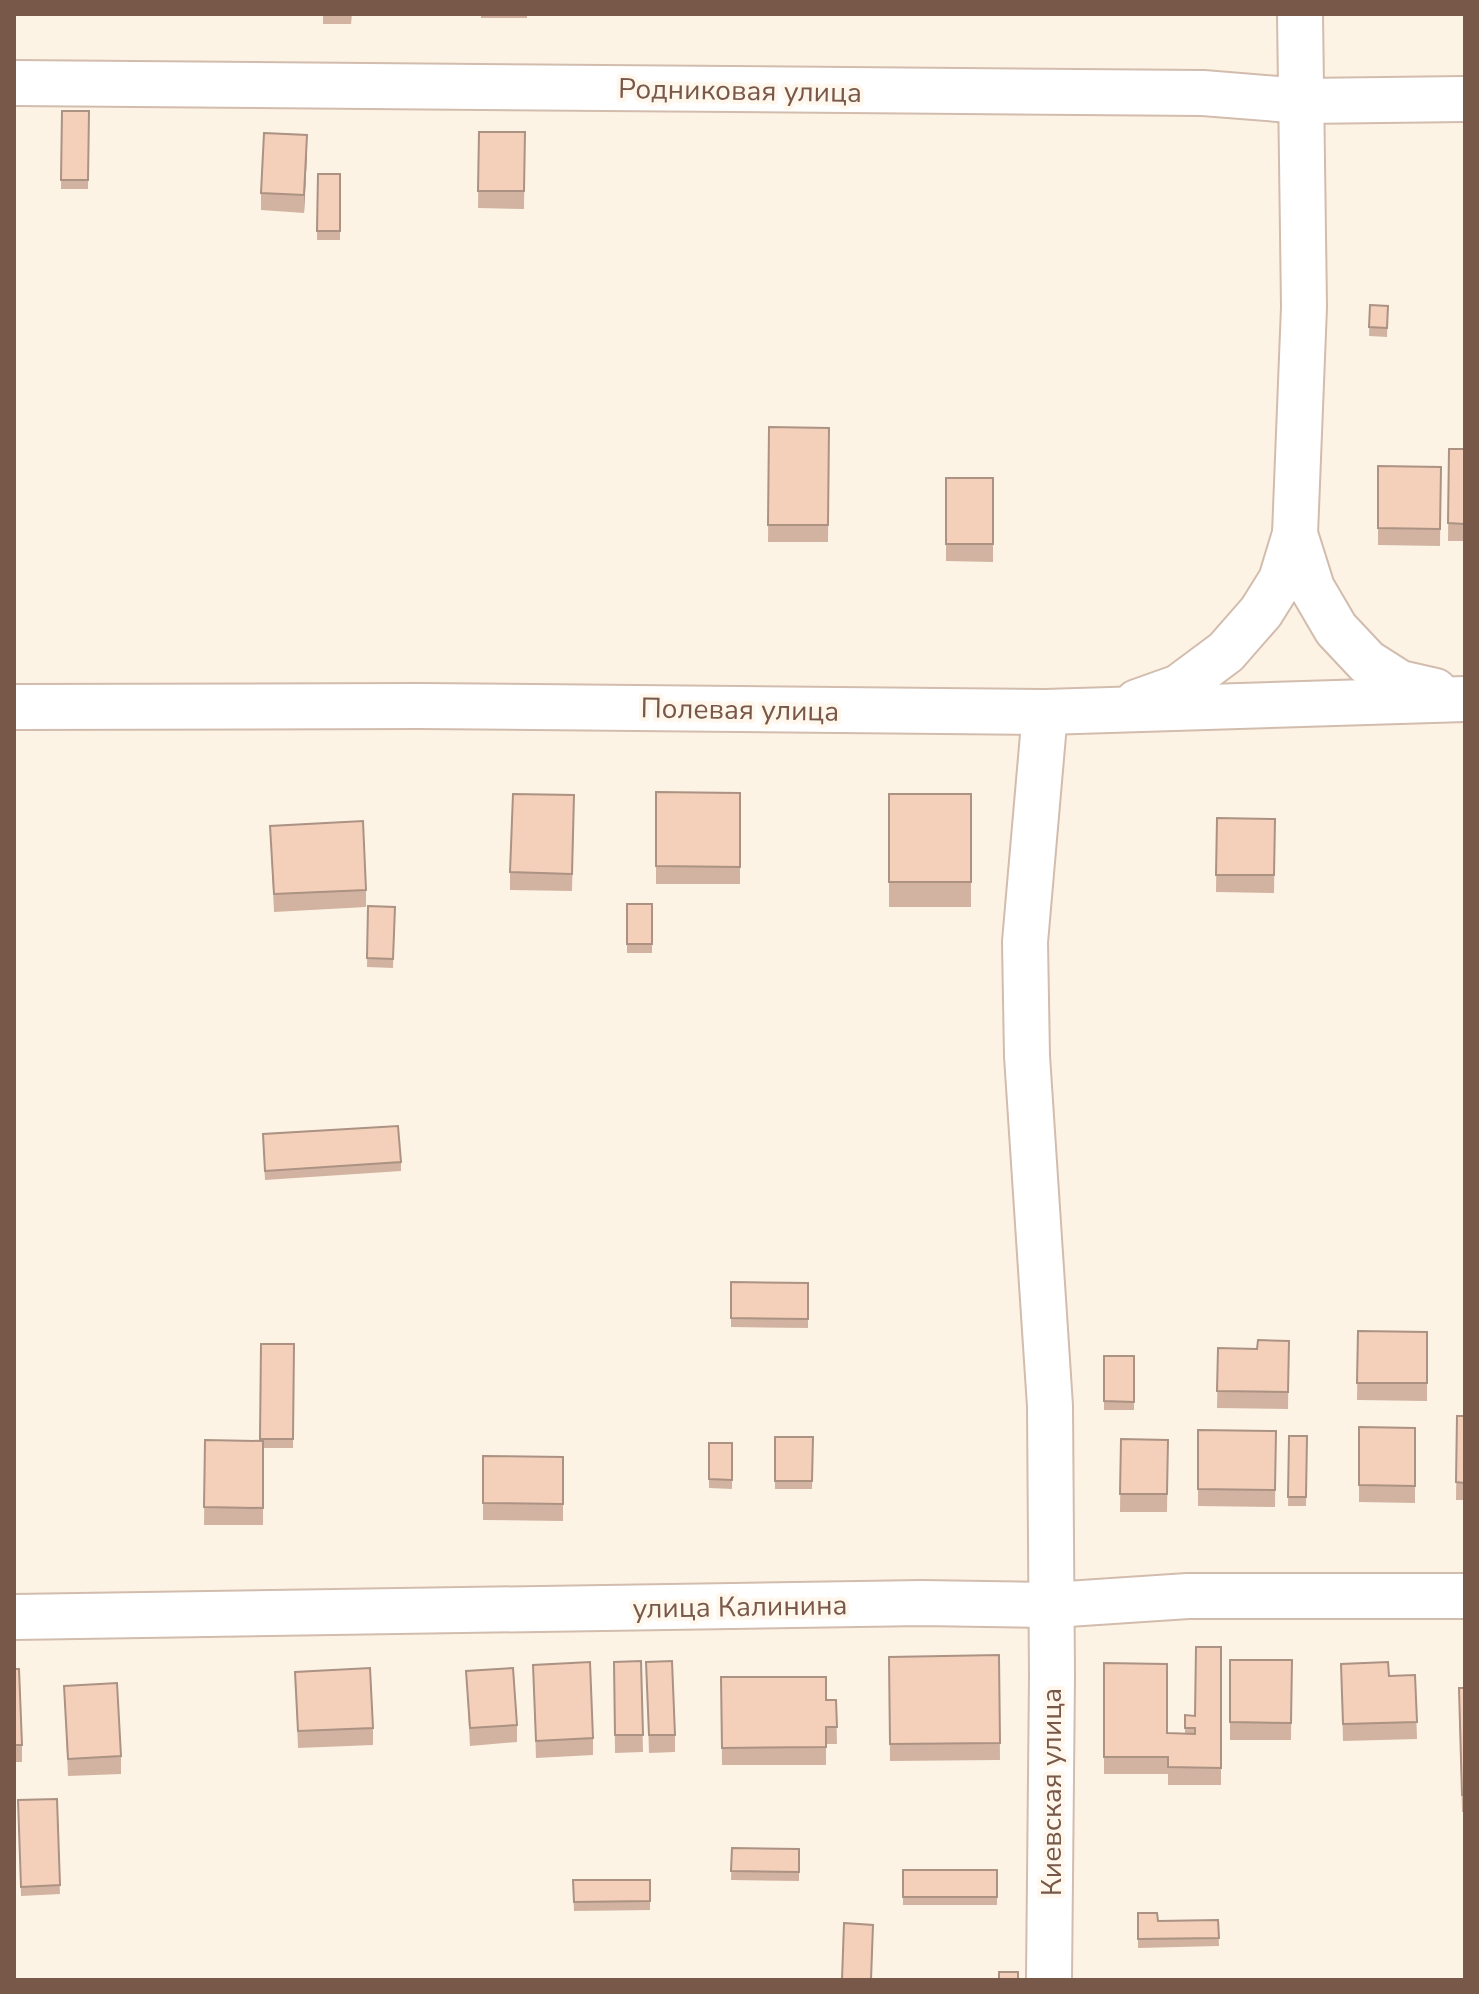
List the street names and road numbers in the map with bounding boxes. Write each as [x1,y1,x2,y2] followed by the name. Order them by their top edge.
[618,70,862,112] street label: Родниковая улица
[640,689,840,731] street label: Полевая улица
[632,1586,848,1628] street label: улица Калинина
[1033,1688,1071,1896] street label: Киевская улица

